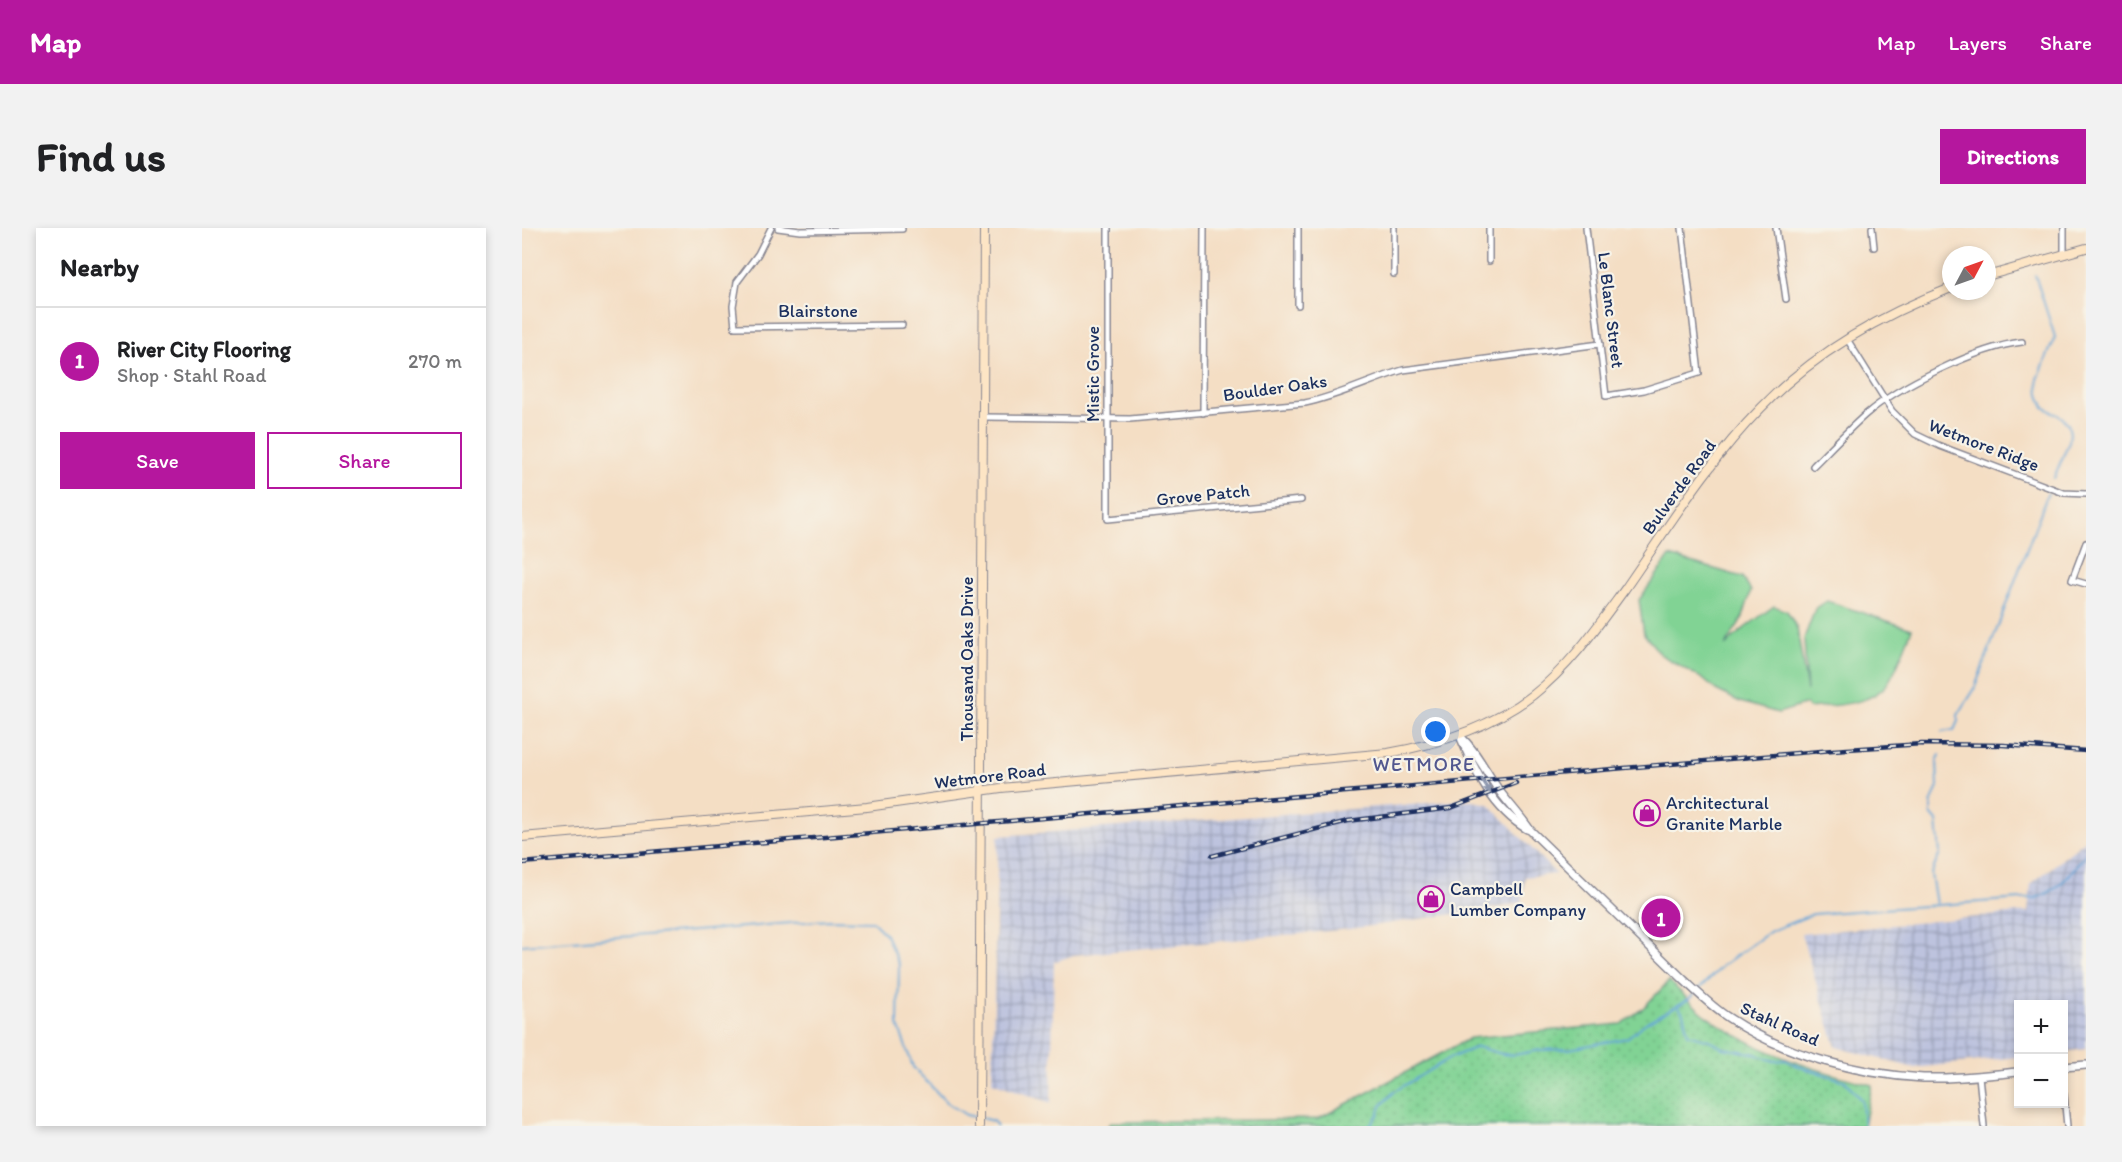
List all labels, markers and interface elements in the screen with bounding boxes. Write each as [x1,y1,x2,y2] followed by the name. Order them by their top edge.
[30,25,81,59] text: Map
[1877,30,1916,55] text: Map
[1949,30,2007,55] text: Layers
[2040,30,2092,55] text: Share
[1940,129,2086,184] button: Directions
[36,131,166,182] text: Find us
[1942,246,1996,300] north arrow
[60,251,139,283] text: Nearby
[1593,251,1629,369] street label: Le Blanc Street
[778,300,858,322] street label: Blairstone
[1082,326,1104,422] street label: Mistic Grove
[117,336,291,363] text: River City Flooring
[75,349,84,373] text: 1
[408,349,462,373] text: 270 m
[117,363,266,387] text: Shop · Stahl Road
[1222,370,1328,406] street label: Boulder Oaks
[1926,414,2042,476] street label: Wetmore Ridge
[60,432,255,489] button: Save
[267,432,462,489] button: Share
[1637,435,1721,539] street label: Bulverde Road
[1155,479,1251,511] street label: Grove Patch
[956,577,978,741] street label: Thousand Oaks Drive
[1421,717,1450,746] your location
[1372,752,1476,776] district label: WETMORE
[933,758,1047,794] street label: Wetmore Road
[1480,778,1492,794] one-way arrow
[1666,792,1782,835] place label: Architectural Granite Marble
[1632,798,1662,828] shop icon: Architectural Granite Marble
[1450,878,1586,921] place label: Campbell Lumber Company
[1416,884,1446,914] shop icon: Campbell Lumber Company
[1642,896,1680,940] pin: 1
[1737,997,1823,1051] street label: Stahl Road
[2014,1000,2068,1108] map controls
[2014,1000,2068,1054] button: +
[2014,1054,2068,1108] button: −

